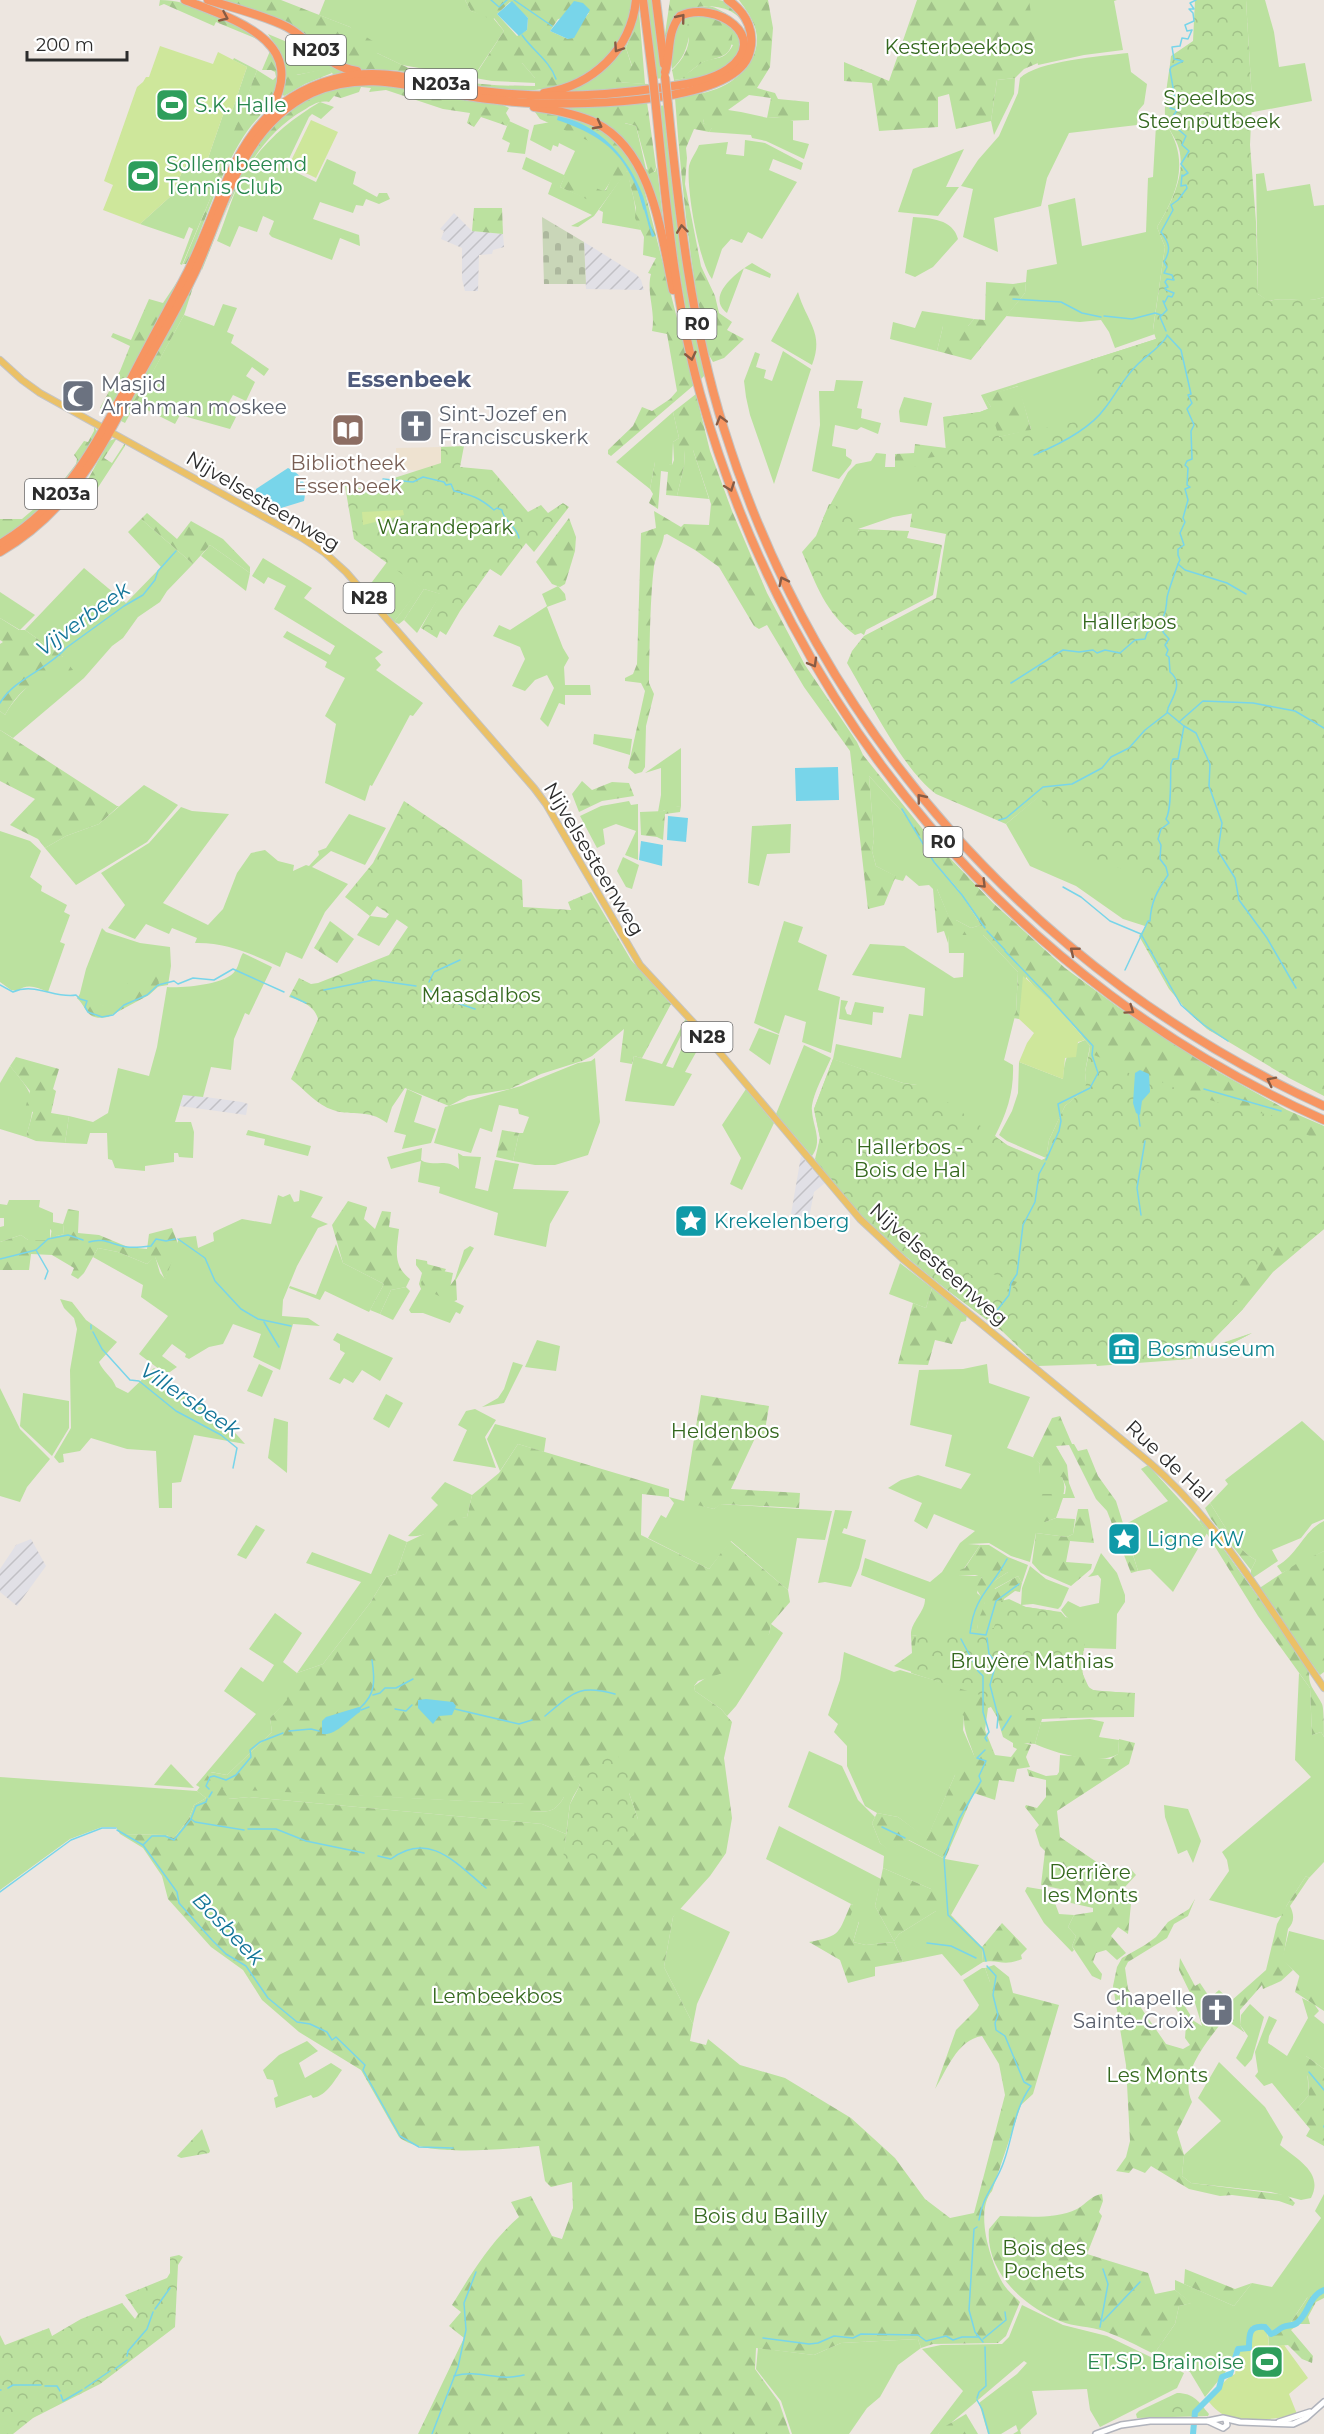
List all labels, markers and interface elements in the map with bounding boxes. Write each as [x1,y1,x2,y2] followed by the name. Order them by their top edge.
[218,10,229,22] one-way arrow
[674,14,685,25] one-way arrow
[27,24,128,62] scale bar
[36,34,94,56] text: 200 m
[286,35,346,65] road number: N203
[885,35,1034,59] park label: Kesterbeekbos
[614,41,625,52] one-way arrow
[405,69,477,99] road number: N203a
[1138,86,1280,133] park label: Speelbos Steenputbeek
[154,87,190,123] sports icon: S.K. Halle
[195,93,287,117] place label: S.K. Halle
[592,118,603,129] one-way arrow
[166,152,307,199] place label: Sollembeemd Tennis Club
[125,158,161,194] sports icon: Sollembeemd Tennis Club
[676,225,688,234] one-way arrow
[678,309,716,339] road number: R0
[684,350,697,360] one-way arrow
[347,366,472,393] district label: Essenbeek
[101,372,287,419] place label: Masjid Arrahman moskee
[60,378,96,414] mosque icon: Masjid Arrahman moskee
[439,402,588,449] place label: Sint-Jozef en Franciscuskerk
[398,408,434,444] church icon: Sint-Jozef en Franciscuskerk
[330,412,366,448] library icon: Bibliotheek Essenbeek
[716,415,728,426] one-way arrow
[182,446,344,556] street label: Nijvelsesteenweg
[290,451,406,498] place label: Bibliotheek Essenbeek
[25,479,97,509] road number: N203a
[722,481,735,492] one-way arrow
[377,515,513,539] park label: Warandepark
[31,575,136,661] water label: Vijverbeek
[779,576,791,587] one-way arrow
[344,583,394,613] road number: N28
[1082,610,1177,634] park label: Hallerbos
[805,657,817,667] one-way arrow
[539,778,649,940] street label: Nijvelsesteenweg
[918,794,929,805] one-way arrow
[924,827,962,857] road number: R0
[975,877,985,888] one-way arrow
[1070,947,1081,958] one-way arrow
[421,983,541,1007] park label: Maasdalbos
[1124,1003,1135,1014] one-way arrow
[682,1022,732,1052] road number: N28
[1267,1076,1278,1088] one-way arrow
[854,1135,966,1182] park label: Hallerbos - Bois de Hal
[865,1198,1013,1330] street label: Nijvelsesteenweg
[673,1203,709,1239] place icon: Krekelenberg
[714,1209,850,1233] place label: Krekelenberg
[1106,1331,1142,1367] museum icon: Bosmuseum
[1147,1337,1276,1361] place label: Bosmuseum
[136,1357,246,1443] water label: Villersbeek
[1121,1415,1217,1507] street label: Rue de Hal
[671,1419,780,1443] park label: Heldenbos
[1106,1521,1142,1557] place icon: Ligne KW
[1147,1527,1244,1551] place label: Ligne KW
[950,1649,1114,1673] park label: Bruyère Mathias
[1042,1860,1138,1907] park label: Derrière les Monts
[188,1887,270,1971] water label: Bosbeek
[432,1984,562,2008] park label: Lembeekbos
[1073,1986,1194,2033] place label: Chapelle Sainte-Croix
[1199,1992,1235,2028] church icon: Chapelle Sainte-Croix
[1106,2063,1208,2087] park label: Les Monts
[693,2204,827,2228] park label: Bois du Bailly
[1002,2236,1086,2283] park label: Bois des Pochets
[1249,2344,1285,2380] sports icon: ET.SP. Brainoise
[1087,2350,1244,2374] place label: ET.SP. Brainoise

